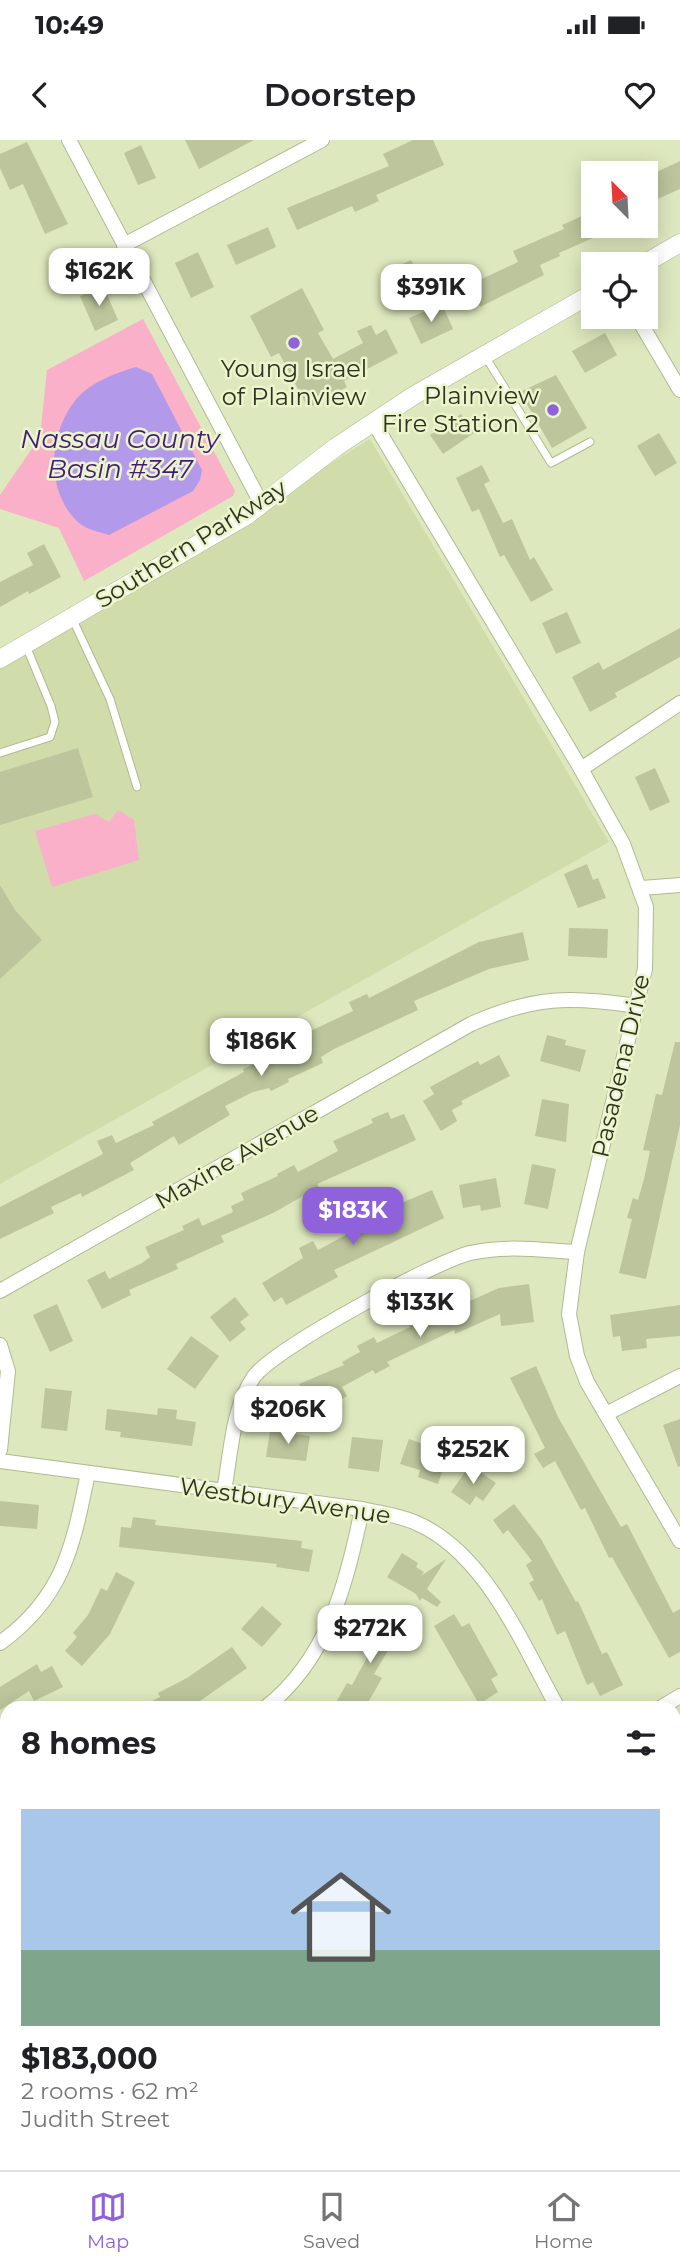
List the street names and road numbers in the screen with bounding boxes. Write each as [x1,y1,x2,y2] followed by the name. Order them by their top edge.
[90,473,292,614] street label: Southern Parkway
[585,971,656,1160] street label: Pasadena Drive
[150,1098,324,1215] street label: Maxine Avenue
[178,1471,393,1530] street label: Westbury Avenue

